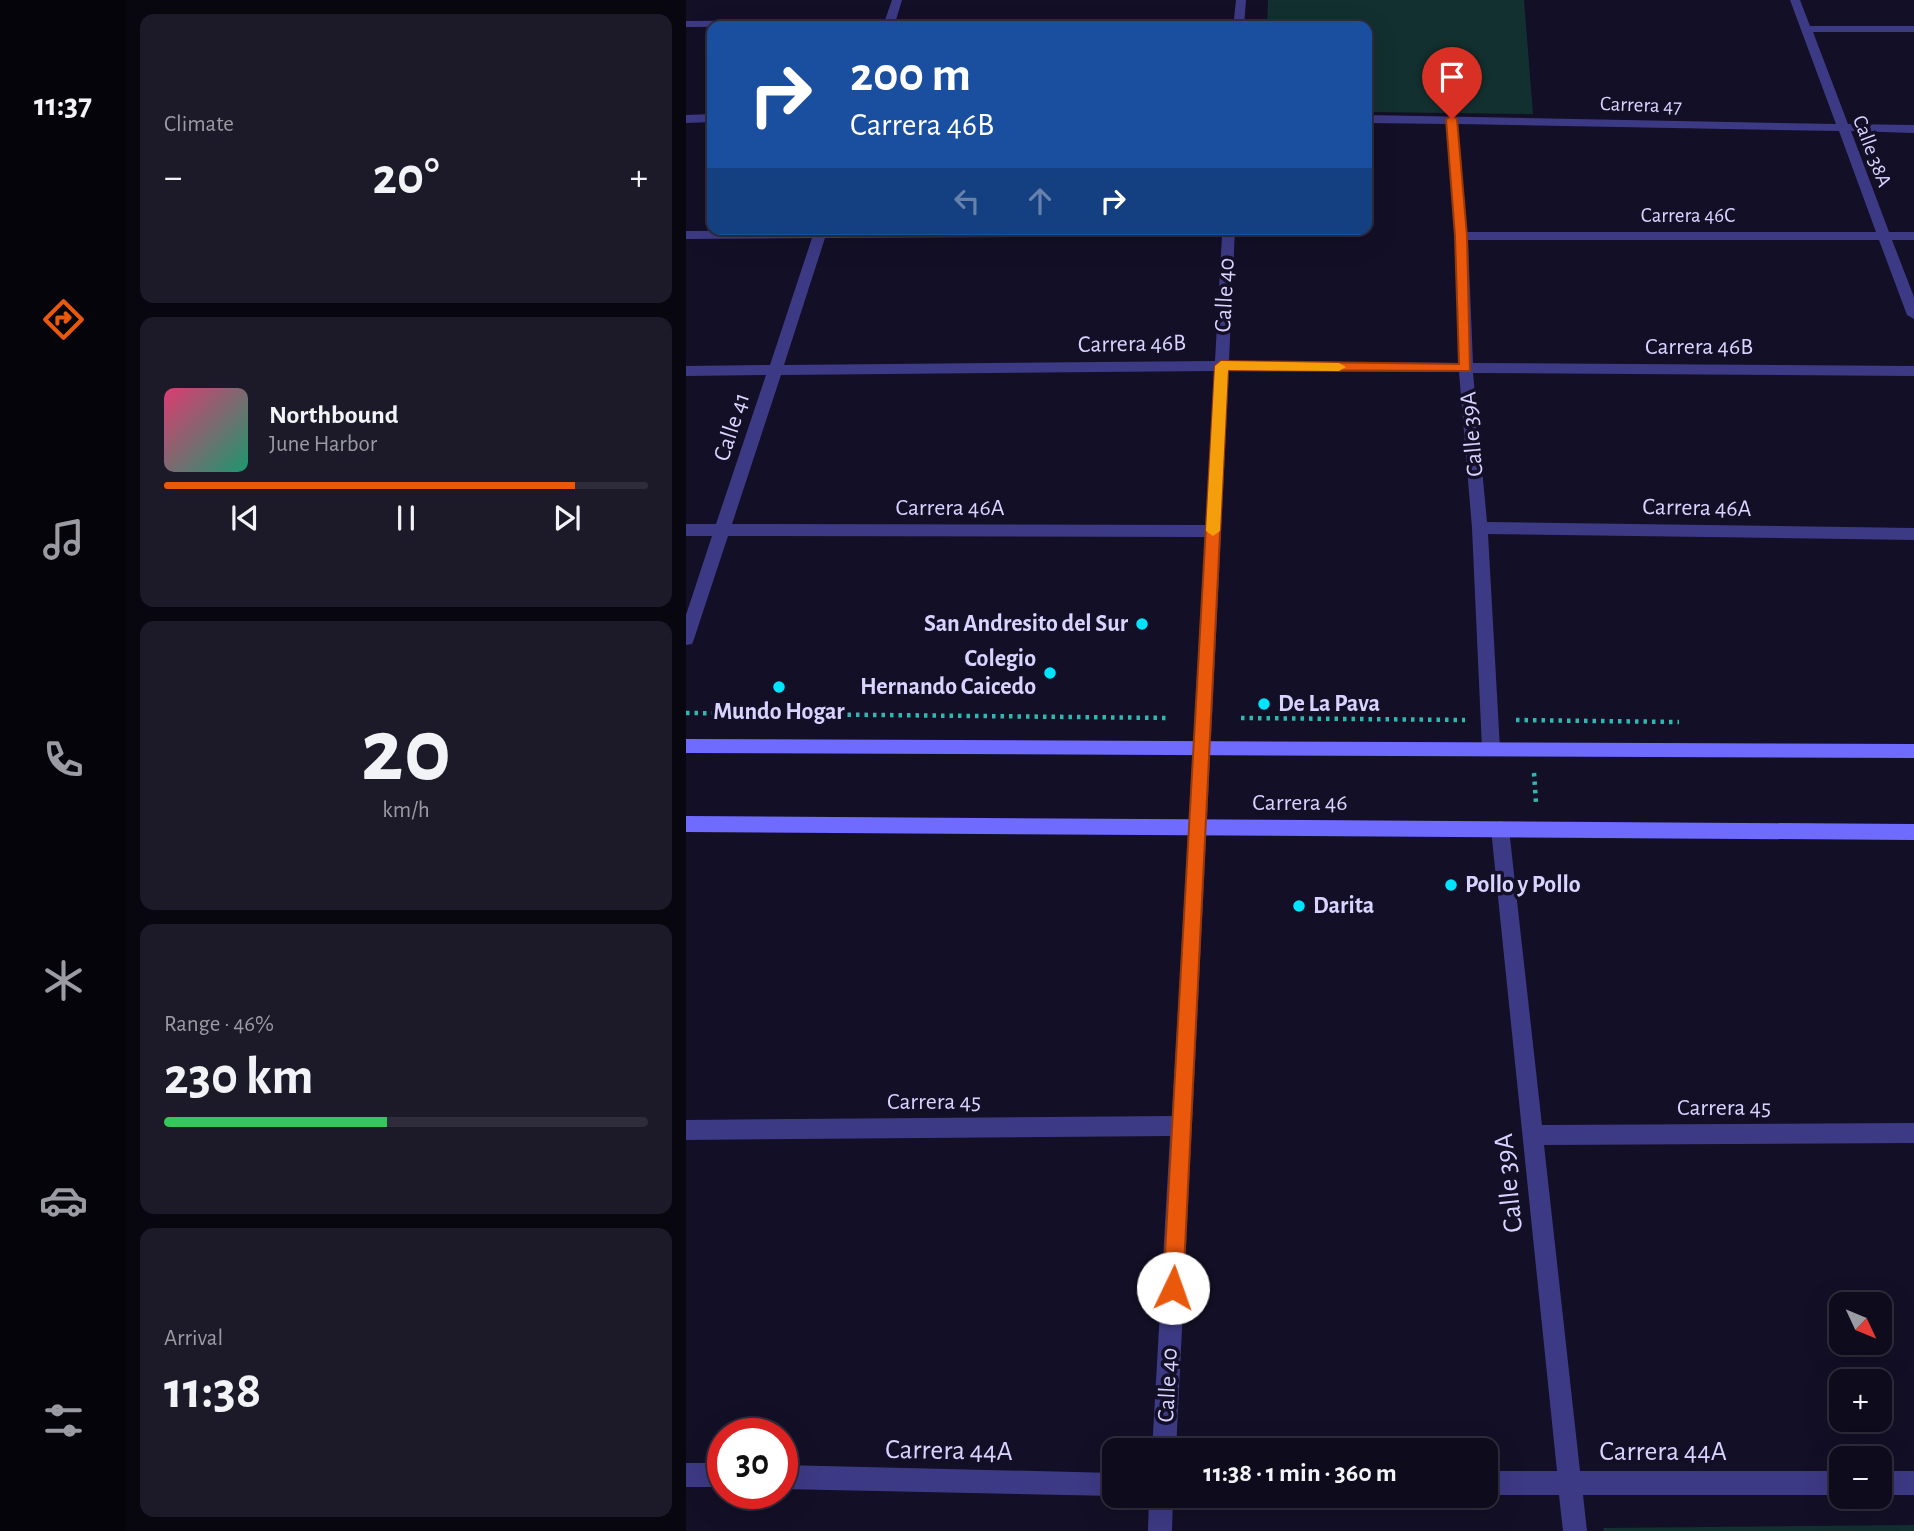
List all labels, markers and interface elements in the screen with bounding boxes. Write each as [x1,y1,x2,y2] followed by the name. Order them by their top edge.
[1422,47,1482,119] pin
[735,49,826,140] icon: right
[850,51,971,100] text: 200 m
[1433,58,1471,96] icon: arrive
[34,89,92,121] text: 11:37
[1600,93,1683,117] street label: Carrera 47
[850,109,994,141] text: Carrera 46B
[1849,112,1895,190] street label: Calle 38A
[164,113,234,136] text: Climate
[373,151,439,203] text: 20°
[164,159,182,197] text: −
[630,159,648,197] text: +
[948,182,986,220] icon: left
[1021,182,1059,220] icon: ahead
[1094,182,1132,220] icon: right
[1641,205,1735,226] street label: Carrera 46C
[1211,257,1239,333] street label: Calle 40
[39,295,88,344] icon: directions
[1078,331,1186,357] street label: Carrera 46B
[1645,335,1753,359] street label: Carrera 46B
[710,390,754,464] street label: Calle 41
[1456,390,1488,478] street label: Calle 39A
[269,402,398,428] text: Northbound
[269,433,377,456] text: June Harbor
[1642,495,1752,521] street label: Carrera 46A
[895,496,1005,520] street label: Carrera 46A
[226,499,264,537] icon: previous
[387,499,425,537] icon: pause
[548,499,586,537] icon: next
[39,515,88,564] icon: music
[924,612,1129,636] place label: San Andresito del Sur
[1134,616,1150,632] marker: San Andresito del Sur
[860,647,1036,699] place label: Colegio Hernando Caicedo
[1042,665,1058,681] marker: Colegio Hernando Caicedo
[771,679,787,695] marker: Mundo Hogar
[1278,692,1380,716] place label: De La Pava
[1256,696,1272,712] marker: De La Pava
[713,700,845,724] place label: Mundo Hogar
[361,706,451,797] text: 20
[39,735,88,784] icon: phone
[1252,791,1348,815] street label: Carrera 46
[382,799,430,822] text: km/h
[1465,873,1581,897] place label: Pollo y Pollo
[1443,877,1459,893] marker: Pollo y Pollo
[1313,894,1374,918] place label: Darita
[1291,898,1307,914] marker: Darita
[39,956,88,1005] icon: climate
[164,1013,274,1036] text: Range · 46%
[164,1051,314,1103] text: 230 km
[887,1090,981,1114] street label: Carrera 45
[1677,1096,1771,1120] street label: Carrera 45
[1490,1132,1528,1234] street label: Calle 39A
[39,1176,88,1225] icon: car
[1136,1251,1210,1325] position arrow
[1829,1292,1892,1354] north arrow
[1829,1292,1892,1509] map controls
[164,1327,223,1350] text: Arrival
[1154,1347,1182,1423] street label: Calle 40
[164,1365,261,1417] text: 11:38
[1829,1369,1892,1432] button: +
[39,1396,88,1445] icon: filters
[707,1418,798,1509] speed limit sign: 30
[885,1436,1013,1466] street label: Carrera 44A
[1599,1438,1727,1466] street label: Carrera 44A
[1829,1446,1892,1509] button: −
[1203,1460,1397,1486] text: 11:38 · 1 min · 360 m

